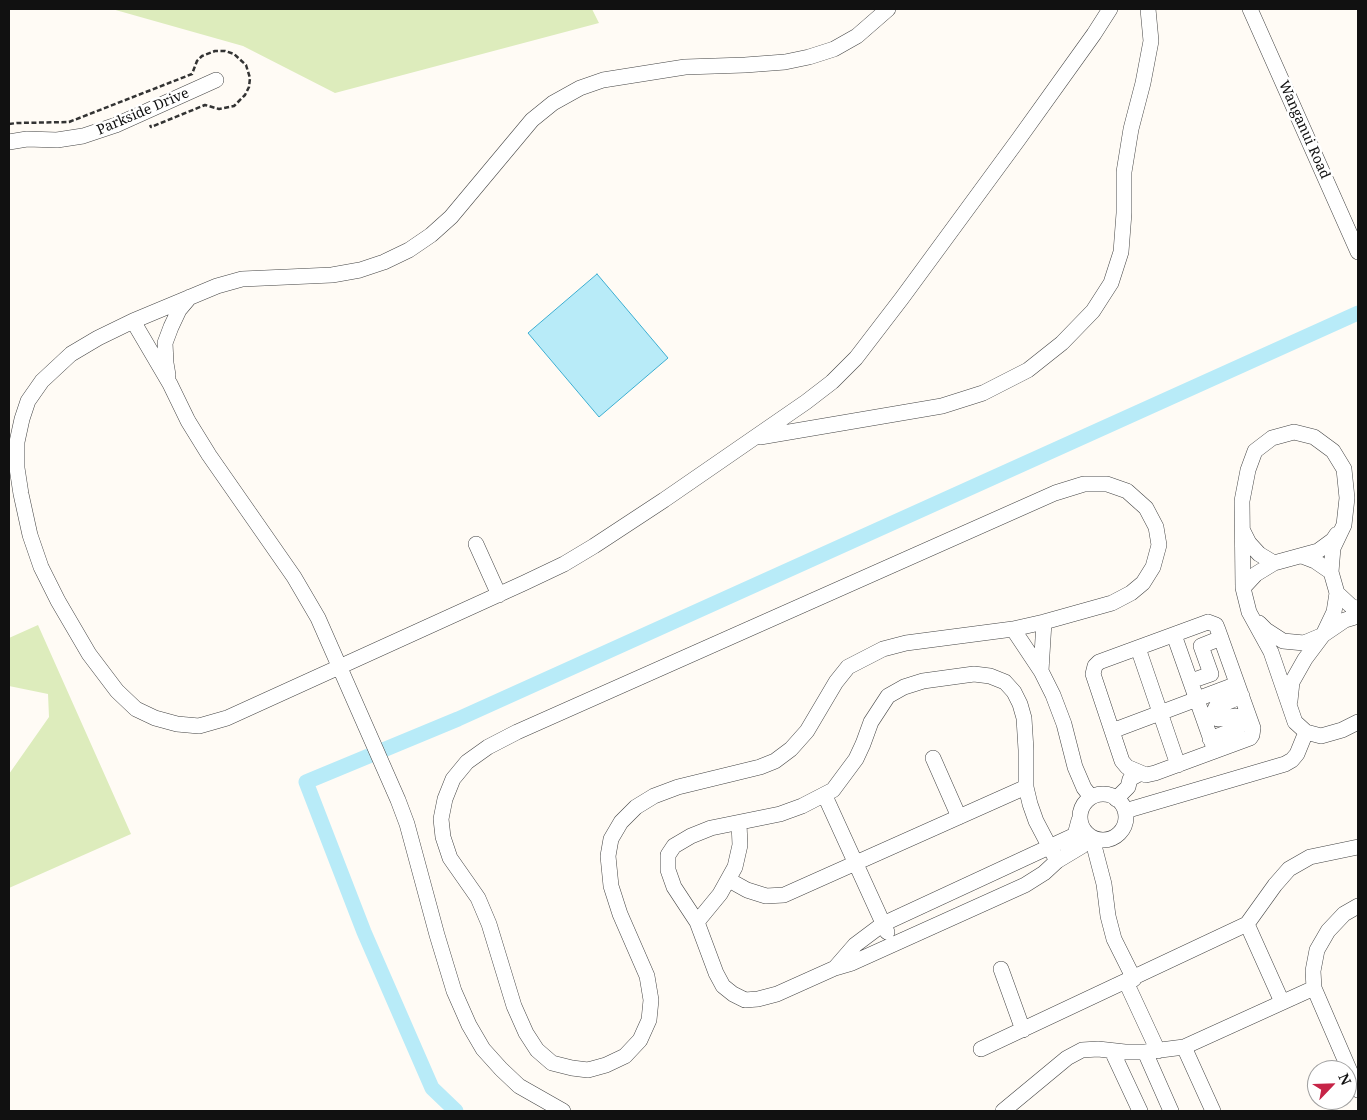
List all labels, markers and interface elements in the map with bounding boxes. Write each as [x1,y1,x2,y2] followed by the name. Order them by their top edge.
[1275,78,1333,182] street label: Wanganui Road
[94,85,192,139] street label: Parkside Drive
[1307,1060,1357,1110] north arrow
[1334,1070,1356,1088] text: N

